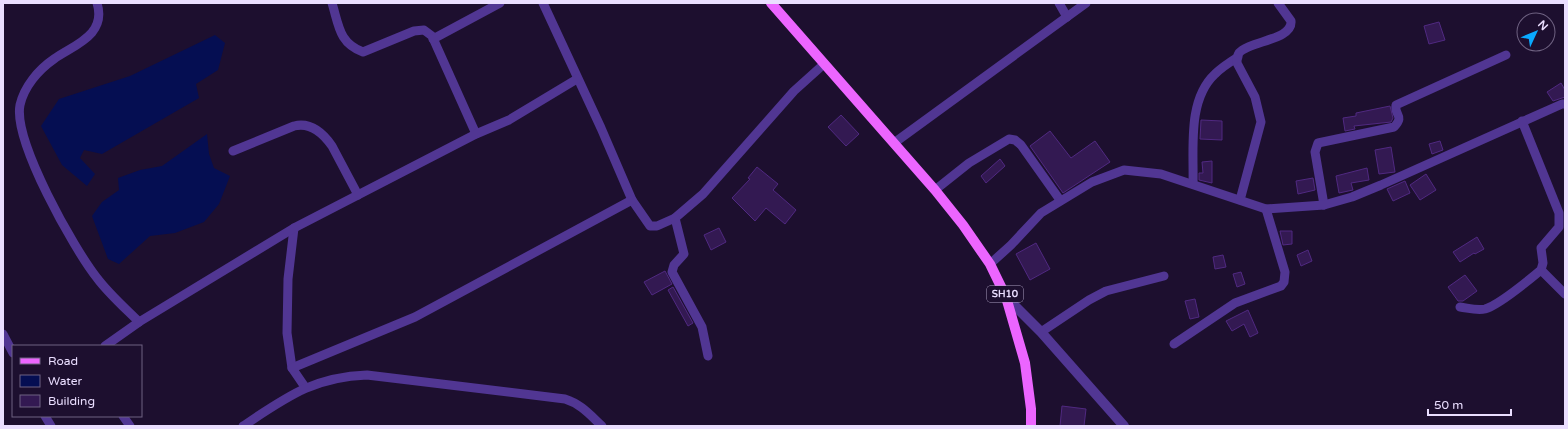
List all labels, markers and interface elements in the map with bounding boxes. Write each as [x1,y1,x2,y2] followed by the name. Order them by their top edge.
[1516,12,1556,52] north arrow
[1535,18,1551,33] text: N
[987,286,1023,302] road number: SH10
[12,345,142,417] legend
[48,354,78,368] text: Road
[48,374,83,388] text: Water
[1428,391,1511,417] scale bar
[48,394,95,408] text: Building
[1434,398,1463,412] text: 50 m

